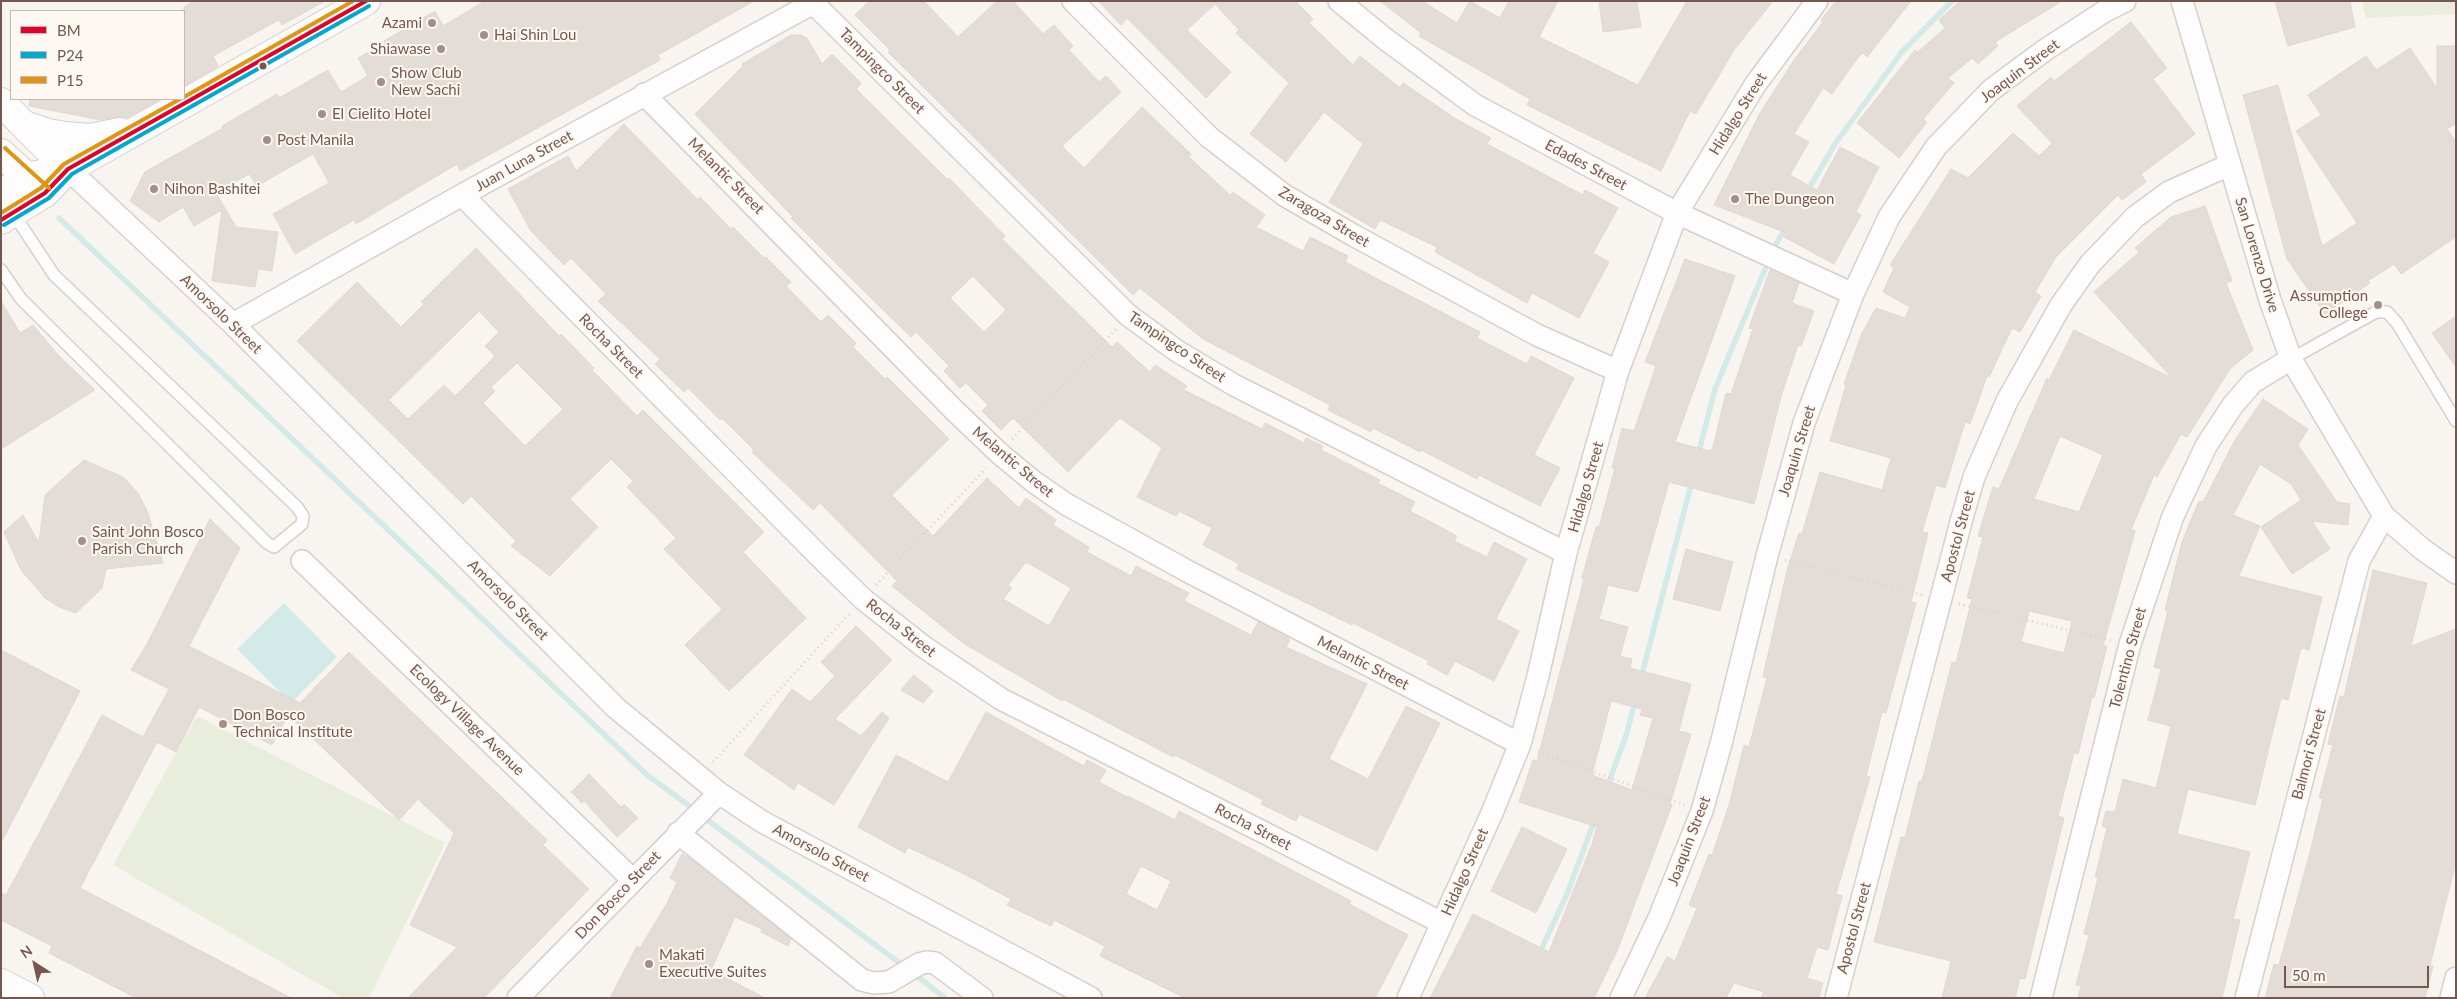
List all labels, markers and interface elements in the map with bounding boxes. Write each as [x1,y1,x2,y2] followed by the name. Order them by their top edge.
[10,10,185,100] legend
[382,14,422,32] place label: Azami
[426,17,438,29] marker: Azami
[57,21,81,39] text: BM
[835,24,929,118] street label: Tampingco Street
[494,26,576,44] place label: Hai Shin Lou
[478,29,490,41] marker: Hai Shin Lou
[1977,35,2063,107] street label: Joaquin Street
[370,40,431,58] place label: Shiawase
[435,43,447,55] marker: Shiawase
[57,46,83,64] text: P24
[258,61,268,71] unlabelled marker
[391,64,462,99] place label: Show Club New Sachi
[1705,69,1771,159] street label: Hidalgo Street
[57,71,83,89] text: P15
[375,76,387,88] marker: Show Club New Sachi
[332,105,431,123] place label: El Cielito Hotel
[316,108,328,120] marker: El Cielito Hotel
[472,127,576,195] street label: Juan Luna Street
[277,131,354,149] place label: Post Manila
[261,134,273,146] marker: Post Manila
[684,134,768,218] street label: Melantic Street
[1542,136,1630,194] street label: Edades Street
[164,180,260,198] place label: Nihon Bashitei
[148,183,160,195] marker: Nihon Bashitei
[1275,183,1373,251] street label: Zaragoza Street
[1745,190,1834,208] place label: The Dungeon
[1729,193,1741,205] marker: The Dungeon
[2231,195,2283,315] street label: San Lorenzo Drive
[176,270,266,358] street label: Amorsolo Street
[2290,287,2368,322] place label: Assumption College
[2372,299,2384,311] marker: Assumption College
[1125,308,1229,386] street label: Tampingco Street
[575,310,647,382] street label: Rocha Street
[1775,403,1819,499] street label: Joaquin Street
[969,423,1057,501] street label: Melantic Street
[1564,439,1608,535] street label: Hidalgo Street
[1937,488,1979,584] street label: Apostol Street
[92,523,204,558] place label: Saint John Bosco Parish Church
[76,535,88,547] marker: Saint John Bosco Parish Church
[464,556,552,644] street label: Amorsolo Street
[862,595,940,661] street label: Rocha Street
[2106,605,2150,711] street label: Tolentino Street
[1314,632,1412,694] street label: Melantic Street
[406,661,528,779] street label: Ecology Village Avenue
[233,706,353,741] place label: Don Bosco Technical Institute
[2288,706,2330,802] street label: Balmori Street
[217,718,229,730] marker: Don Bosco Technical Institute
[1664,794,1714,888] street label: Joaquin Street
[1212,800,1294,854] street label: Rocha Street
[770,820,872,886] street label: Amorsolo Street
[1438,825,1492,919] street label: Hidalgo Street
[571,847,665,943] street label: Don Bosco Street
[1833,880,1875,976] street label: Apostol Street
[10,939,60,989] north arrow
[17,941,35,961] text: N
[659,946,766,981] place label: Makati Executive Suites
[2287,956,2432,988] scale bar
[643,958,655,970] marker: Makati Executive Suites
[2292,966,2326,984] text: 50 m

